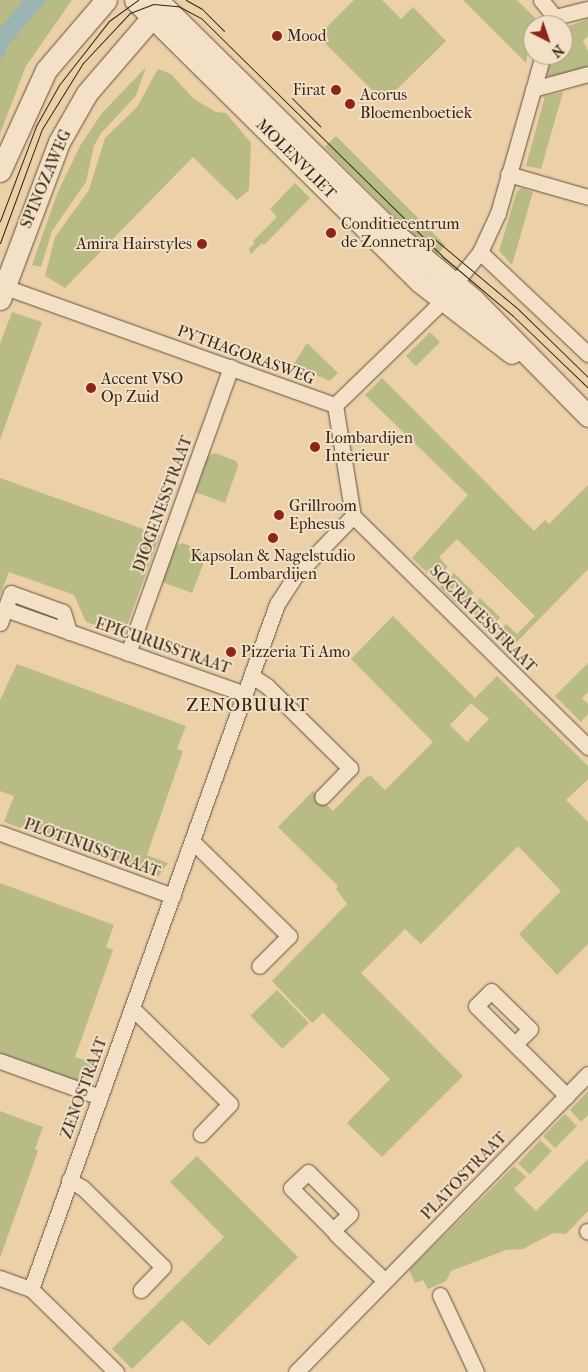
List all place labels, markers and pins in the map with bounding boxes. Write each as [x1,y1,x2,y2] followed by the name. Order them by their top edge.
[287,26,326,46] place label: Mood
[271,30,283,42] marker: Mood
[293,80,326,100] place label: Firat
[330,84,342,96] marker: Firat
[360,85,472,123] place label: Acorus Bloemenboetiek
[344,98,356,110] marker: Acorus Bloemenboetiek
[341,214,460,252] place label: Conditiecentrum de Zonnetrap
[325,227,337,239] marker: Conditiecentrum de Zonnetrap
[76,234,192,254] place label: Amira Hairstyles
[196,238,208,250] marker: Amira Hairstyles
[101,369,183,407] place label: Accent VSO Op Zuid
[85,382,97,394] marker: Accent VSO Op Zuid
[325,428,413,466] place label: Lombardijen Interieur
[309,441,321,453] marker: Lombardijen Interieur
[289,496,357,534] place label: Grillroom Ephesus
[273,509,285,521] marker: Grillroom Ephesus
[267,532,279,544] marker: Kapsolan & Nagelstudio Lombardijen
[191,546,355,584] place label: Kapsolan & Nagelstudio Lombardijen
[241,642,350,662] place label: Pizzeria Ti Amo
[225,646,237,658] marker: Pizzeria Ti Amo

